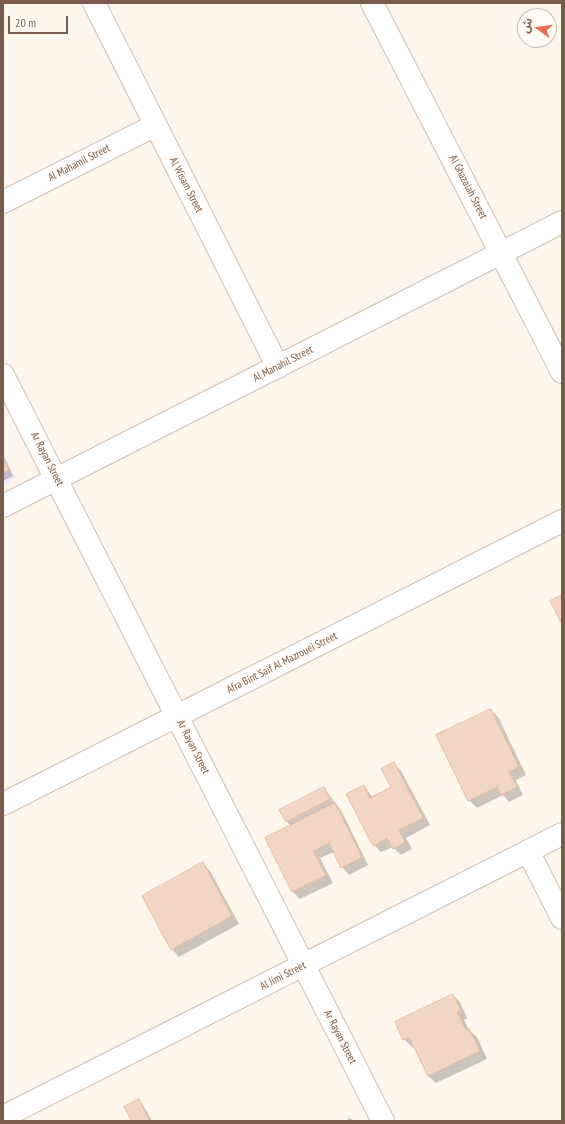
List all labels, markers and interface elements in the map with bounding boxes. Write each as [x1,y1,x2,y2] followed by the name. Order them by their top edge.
[10,8,70,34] scale bar
[517,8,557,48] north arrow
[15,15,36,30] text: 20 m
[518,16,535,34] text: ش
[46,142,112,184] street label: Al Mahamil Street
[446,153,490,221] street label: Al Ghazalah Street
[166,155,206,215] street label: Al Wisam Street
[251,343,315,385] street label: Al Manahil Street
[28,430,66,488] street label: Ar Rayan Street
[225,629,339,697] street label: Afra Bint Saif Al Mazrouei Street
[174,718,212,776] street label: Ar Rayan Street
[258,959,308,993] street label: Al Jimi Street
[321,1008,359,1066] street label: Ar Rayan Street

